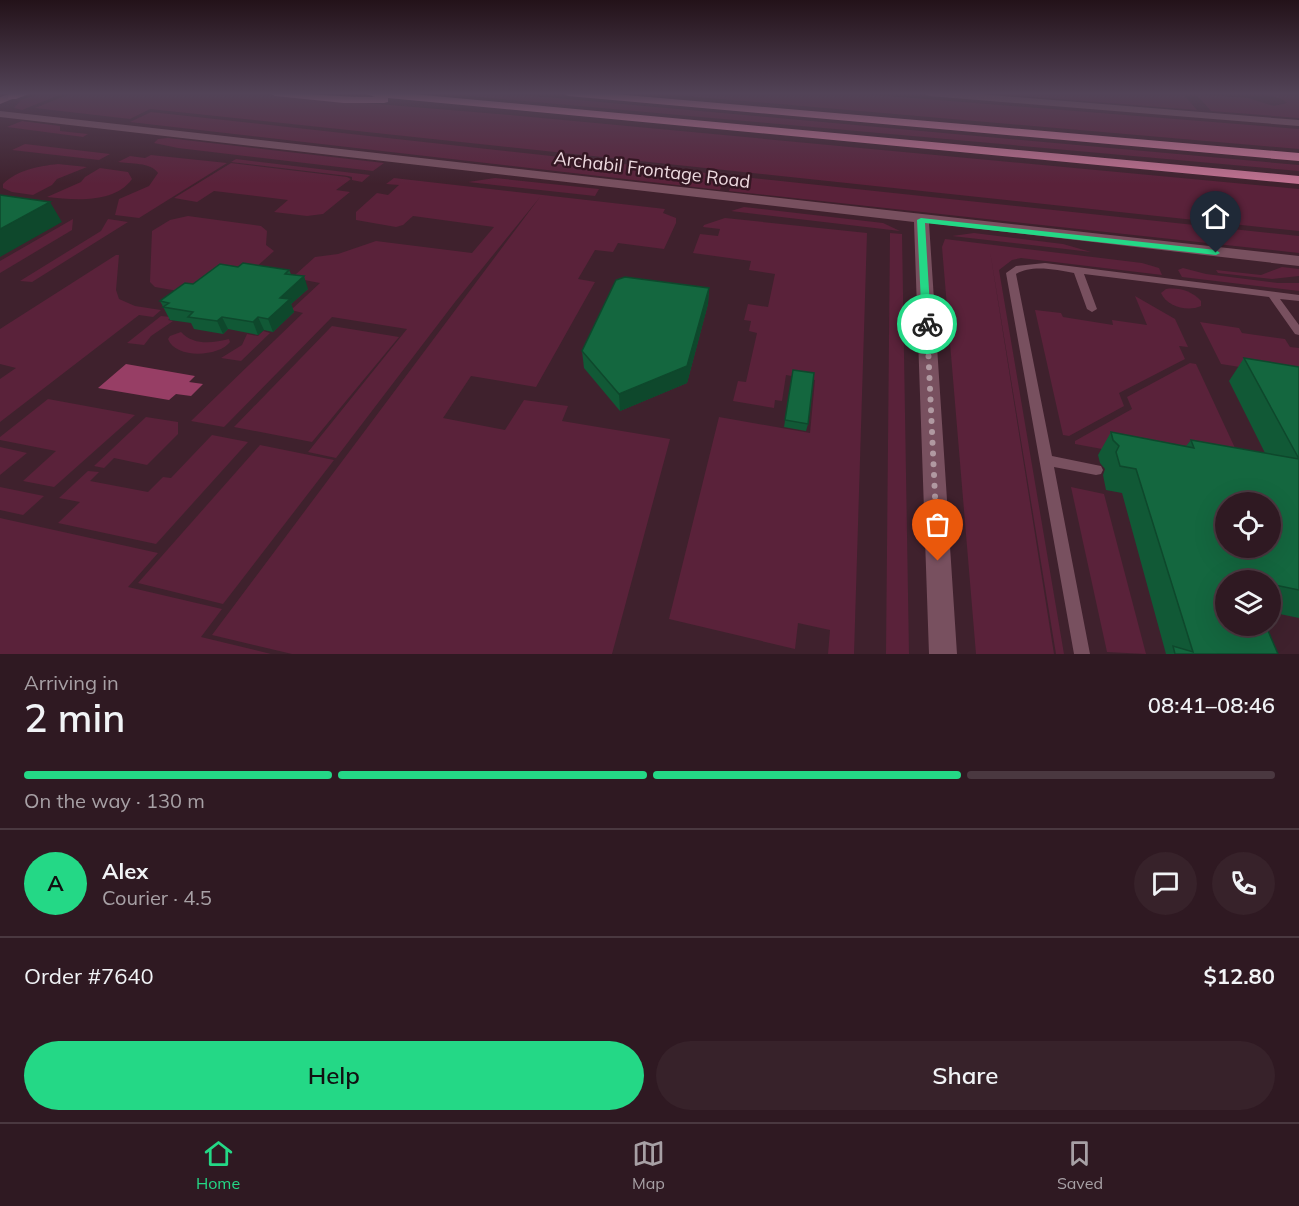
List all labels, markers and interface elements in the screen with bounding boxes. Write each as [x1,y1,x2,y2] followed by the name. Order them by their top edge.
[553,146,752,193] street label: Archabil Frontage Road
[1190,191,1241,253] pin
[1199,200,1232,233] icon: home
[897,294,957,354] courier
[911,308,944,341] icon: bike
[1215,492,1281,636] map controls
[1215,492,1281,558] button: locate
[912,499,963,561] pin
[921,508,954,541] icon: bag
[1215,570,1281,636] button: layers
[24,670,119,695] text: Arriving in
[1148,691,1275,719] text: 08:41–08:46
[24,693,125,742] text: 2 min
[24,788,205,813] text: On the way · 130 m
[1134,852,1197,915] button: chat
[1212,852,1275,915] button: phone
[102,857,148,885] text: Alex
[47,869,64,897] text: A
[102,885,212,910] text: Courier · 4.5
[24,962,154,990] text: Order #7640
[1204,962,1275,990] text: $12.80
[24,1041,644,1110] button: Help
[656,1041,1275,1110] button: Share
[196,1137,240,1193] tab: Home
[632,1137,665,1193] tab: Map
[1057,1137,1103,1193] tab: Saved

